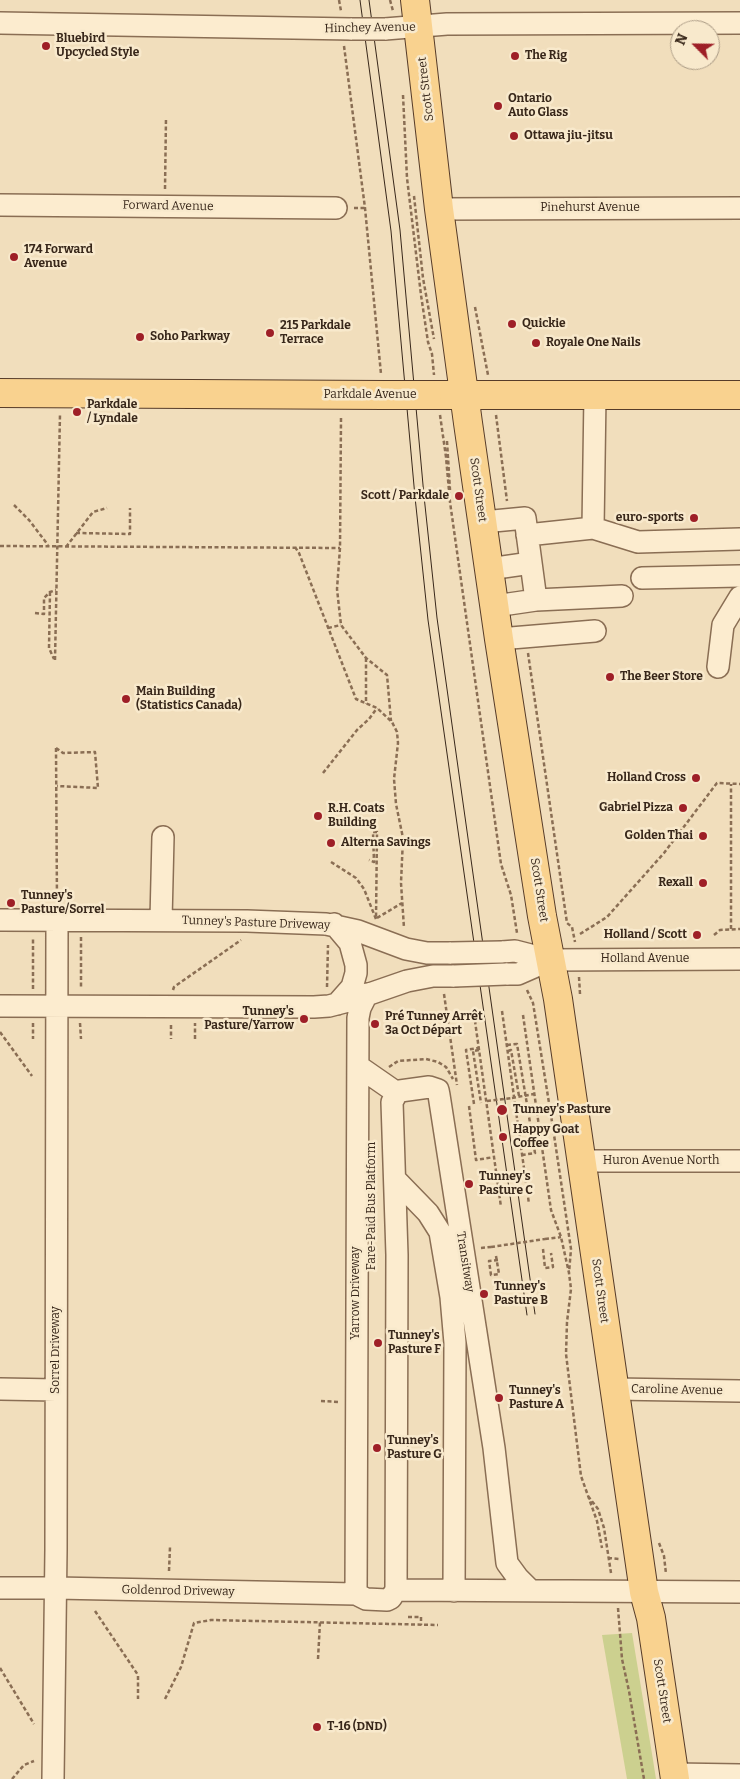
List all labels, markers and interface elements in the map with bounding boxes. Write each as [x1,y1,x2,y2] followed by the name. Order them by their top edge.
[324,20,416,36] street label: Hinchey Avenue
[670,20,720,70] north arrow
[672,31,692,48] text: N
[56,32,139,60] place label: Bluebird Upcycled Style
[40,40,52,52] marker: Bluebird Upcycled Style
[525,49,567,63] place label: The Rig
[509,50,521,62] marker: The Rig
[415,56,437,122] street label: Scott Street
[508,92,568,120] place label: Ontario Auto Glass
[492,100,504,112] marker: Ontario Auto Glass
[524,129,613,143] place label: Ottawa jiu-jitsu
[508,130,520,142] marker: Ottawa jiu-jitsu
[122,198,214,214] street label: Forward Avenue
[540,201,640,215] street label: Pinehurst Avenue
[24,243,93,271] place label: 174 Forward Avenue
[8,251,20,263] marker: 174 Forward Avenue
[522,317,566,331] place label: Quickie
[506,318,518,330] marker: Quickie
[280,319,351,347] place label: 215 Parkdale Terrace
[264,327,276,339] marker: 215 Parkdale Terrace
[150,330,230,344] place label: Soho Parkway
[134,331,146,343] marker: Soho Parkway
[546,336,641,350] place label: Royale One Nails
[530,337,542,349] marker: Royale One Nails
[323,388,417,402] street label: Parkdale Avenue
[87,398,138,426] place label: Parkdale / Lyndale
[71,406,83,418] marker: Parkdale / Lyndale
[466,457,490,523] street label: Scott Street
[361,489,449,503] place label: Scott / Parkdale
[453,490,465,502] marker: Scott / Parkdale
[616,511,684,525] place label: euro-sports
[688,512,700,524] marker: euro-sports
[620,670,703,684] place label: The Beer Store
[604,671,616,683] marker: The Beer Store
[136,685,242,713] place label: Main Building (Statistics Canada)
[120,693,132,705] marker: Main Building (Statistics Canada)
[607,771,686,785] place label: Holland Cross
[690,772,702,784] marker: Holland Cross
[599,801,673,815] place label: Gabriel Pizza
[328,802,385,830] place label: R.H. Coats Building
[677,802,689,814] marker: Gabriel Pizza
[312,810,324,822] marker: R.H. Coats Building
[625,829,693,843] place label: Golden Thai
[697,830,709,842] marker: Golden Thai
[341,836,431,850] place label: Alterna Savings
[325,837,337,849] marker: Alterna Savings
[527,857,551,923] street label: Scott Street
[658,876,693,890] place label: Rexall
[697,877,709,889] marker: Rexall
[21,889,105,917] place label: Tunney's Pasture/Sorrel
[5,897,17,909] marker: Tunney's Pasture/Sorrel
[182,913,330,933] street label: Tunney's Pasture Driveway
[604,928,687,942] place label: Holland / Scott
[691,929,703,941] marker: Holland / Scott
[601,952,689,966] street label: Holland Avenue
[204,1005,294,1033] place label: Tunney's Pasture/Yarrow
[385,1010,483,1038] place label: Pré Tunney Arrêt 3a Oct Départ
[298,1013,310,1025] marker: Tunney's Pasture/Yarrow
[369,1018,381,1030] marker: Pré Tunney Arrêt 3a Oct Départ
[495,1103,509,1117] marker: Tunney's Pasture
[513,1103,611,1117] place label: Tunney's Pasture
[513,1123,579,1151] place label: Happy Goat Coffee
[497,1131,509,1143] marker: Happy Goat Coffee
[365,1142,379,1270] street label: Fare-Paid Bus Platform
[603,1154,719,1168] street label: Huron Avenue North
[479,1170,533,1198] place label: Tunney's Pasture C
[463,1178,475,1190] marker: Tunney's Pasture C
[453,1231,477,1293] street label: Transitway
[349,1246,363,1340] street label: Yarrow Driveway
[588,1258,612,1324] street label: Scott Street
[494,1280,548,1308] place label: Tunney's Pasture B
[478,1288,490,1300] marker: Tunney's Pasture B
[49,1306,63,1394] street label: Sorrel Driveway
[388,1329,441,1357] place label: Tunney's Pasture F
[372,1337,384,1349] marker: Tunney's Pasture F
[631,1382,723,1398] street label: Caroline Avenue
[509,1384,564,1412] place label: Tunney's Pasture A
[493,1392,505,1404] marker: Tunney's Pasture A
[387,1434,442,1462] place label: Tunney's Pasture G
[371,1442,383,1454] marker: Tunney's Pasture G
[121,1583,235,1599] street label: Goldenrod Driveway
[650,1658,674,1724] street label: Scott Street
[327,1720,387,1734] place label: T-16 (DND)
[311,1721,323,1733] marker: T-16 (DND)

